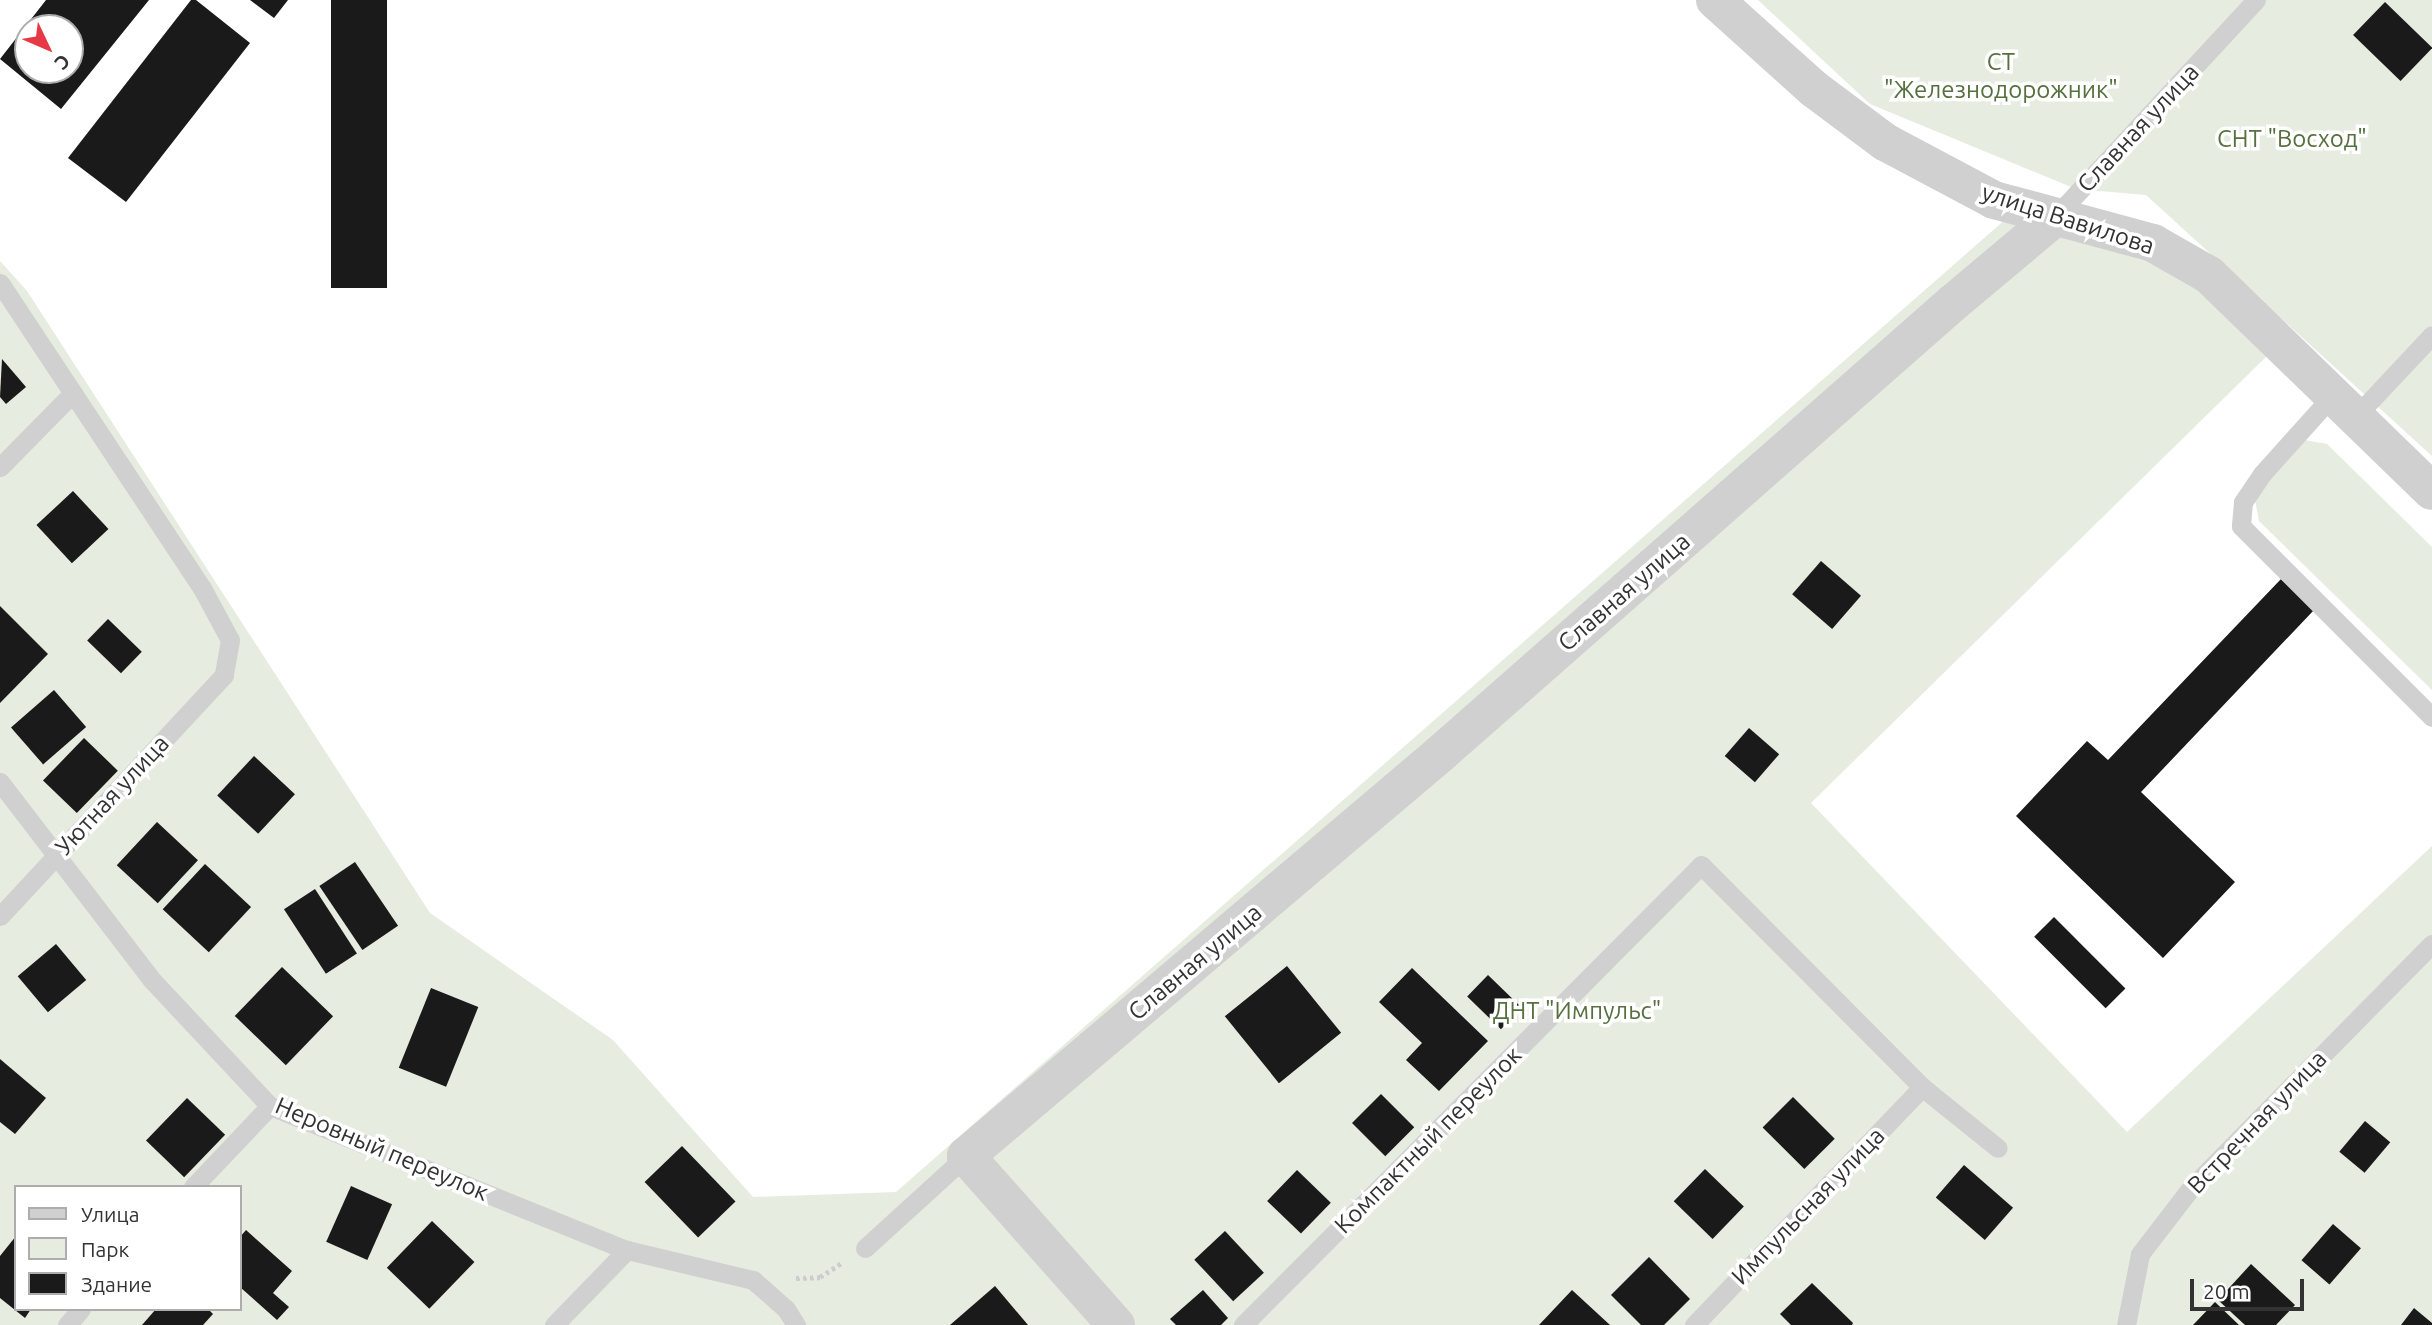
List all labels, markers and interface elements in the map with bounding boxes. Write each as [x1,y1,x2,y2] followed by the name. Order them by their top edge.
[14,14,84,84] north arrow
[1884,48,2118,104] park label: СТ "Железнодорожник"
[51,50,75,74] text: С
[2071,58,2205,198] street label: Славная улица
[2217,125,2367,153] park label: СНТ "Восход"
[1978,178,2158,260] street label: улица Вавилова
[1552,527,1696,657] street label: Славная улица
[49,729,175,861] street label: Уютная улица
[1122,898,1268,1026] street label: Славная улица
[1493,997,1661,1025] park label: ДНТ "Импульс"
[1329,1041,1527,1239] street label: Компактный переулок
[2181,1044,2333,1200] street label: Встречная улица
[271,1091,493,1207] street label: Неровный переулок
[1726,1121,1890,1291] street label: Импульсная улица
[14,1185,242,1311] legend
[81,1202,139,1226] text: Улица
[81,1237,129,1261] text: Парк
[2194,1266,2308,1310] scale bar
[81,1272,152,1296] text: Здание
[2203,1279,2250,1303] text: 20 m

